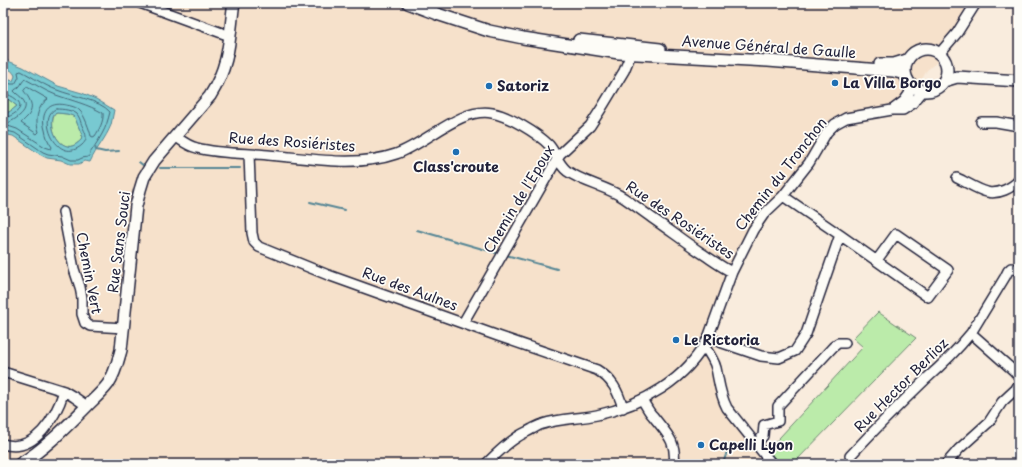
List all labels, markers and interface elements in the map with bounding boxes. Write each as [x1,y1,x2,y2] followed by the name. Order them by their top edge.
[681,30,857,63] street label: Avenue Général de Gaulle
[843,72,941,93] place label: La Villa Borgo
[497,75,549,96] place label: Satoriz
[830,78,840,88] marker: La Villa Borgo
[484,81,494,91] marker: Satoriz
[730,113,832,235] street label: Chemin du Tronchon
[228,127,356,156] street label: Rue des Rosiéristes
[478,140,559,257] street label: Chemin de l'Epoux
[451,147,461,157] marker: Class'croute
[413,156,499,177] place label: Class'croute
[622,176,739,264] street label: Rue des Rosiéristes
[102,190,135,294] street label: Rue Sans Souci
[71,230,108,316] street label: Chemin Vert
[360,262,461,316] street label: Rue des Aulnes
[684,329,760,350] place label: Le Rictoria
[849,333,952,436] street label: Rue Hector Berlioz
[671,335,681,345] marker: Le Rictoria
[709,434,793,455] place label: Capelli Lyon
[696,440,706,450] marker: Capelli Lyon

